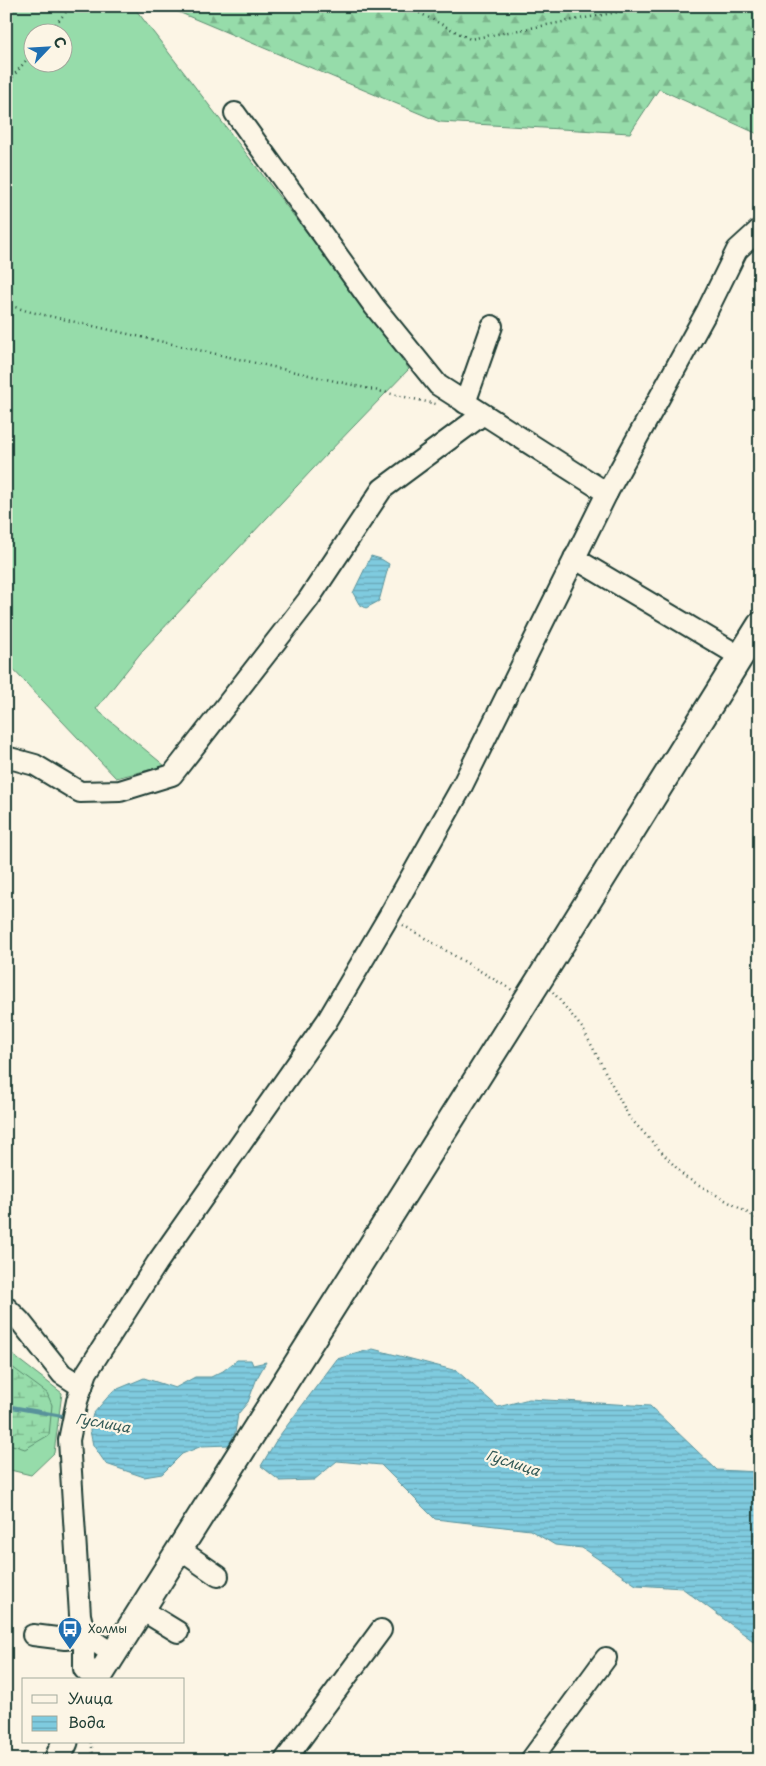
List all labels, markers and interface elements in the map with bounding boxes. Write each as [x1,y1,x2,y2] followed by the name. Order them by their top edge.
[22,22,72,72] north arrow
[48,33,72,52] text: С
[74,1407,133,1438] water label: Гуслица
[484,1444,544,1481] water label: Гуслица
[57,1616,83,1650] bus stop icon: Холмы
[88,1619,127,1637] place label: Холмы
[22,1678,185,1744] legend
[68,1686,113,1709] text: Улица
[68,1710,106,1733] text: Вода

